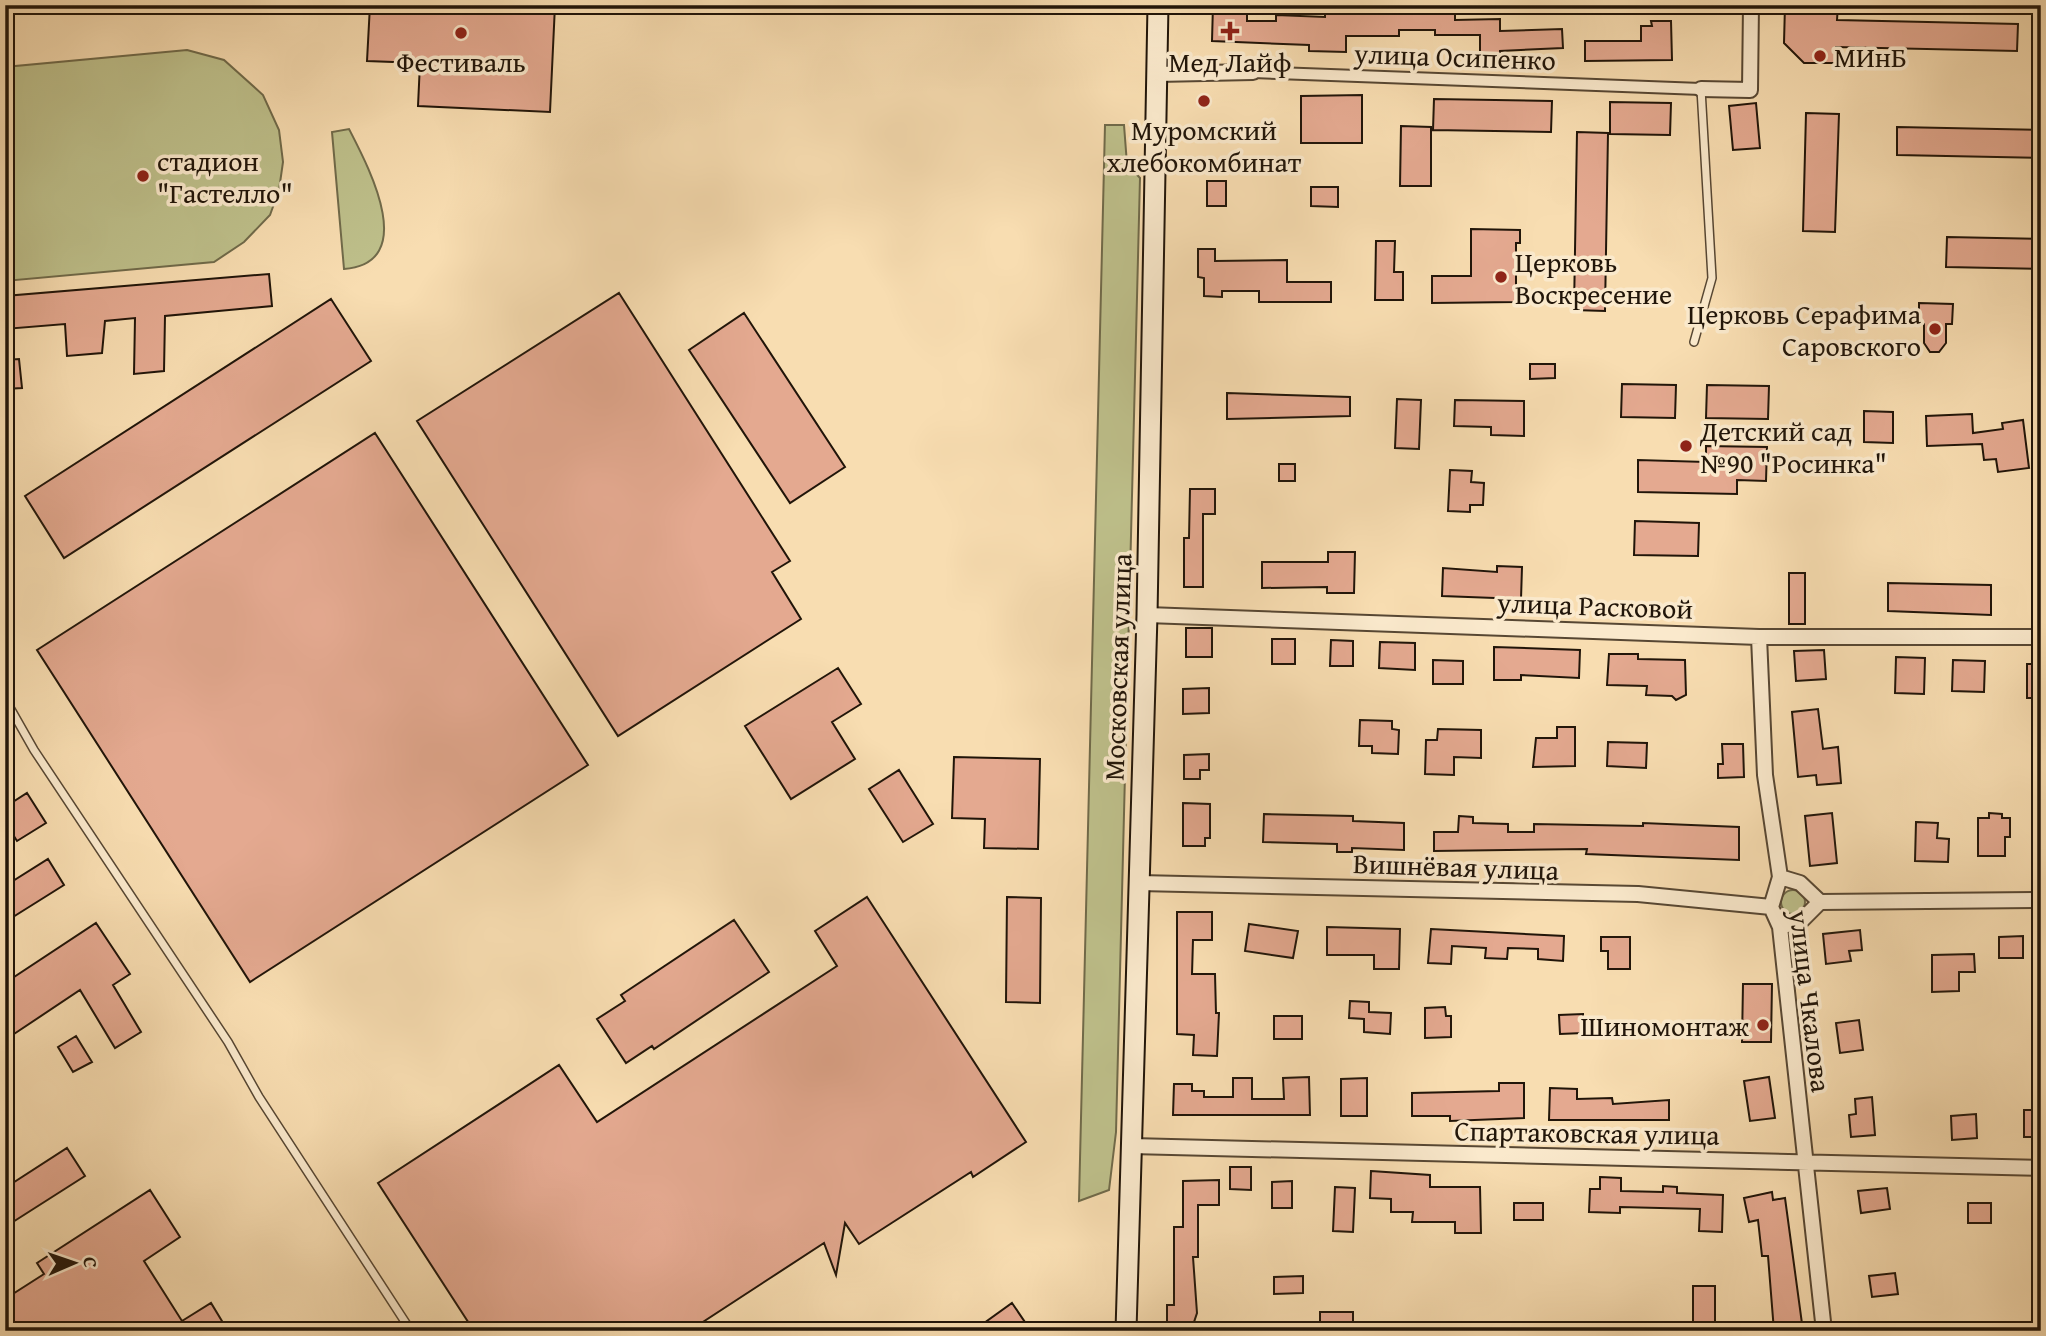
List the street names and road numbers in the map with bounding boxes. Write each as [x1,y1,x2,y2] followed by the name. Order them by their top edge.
[1352,32,1557,80] street label: улица Осипенко
[1093,552,1141,781] street label: Московская улица
[1495,581,1694,629] street label: улица Расковой
[1352,842,1560,890] street label: Вишнёвая улица
[1779,906,1843,1095] street label: улица Чкалова
[1454,1109,1721,1155] street label: Спартаковская улица

